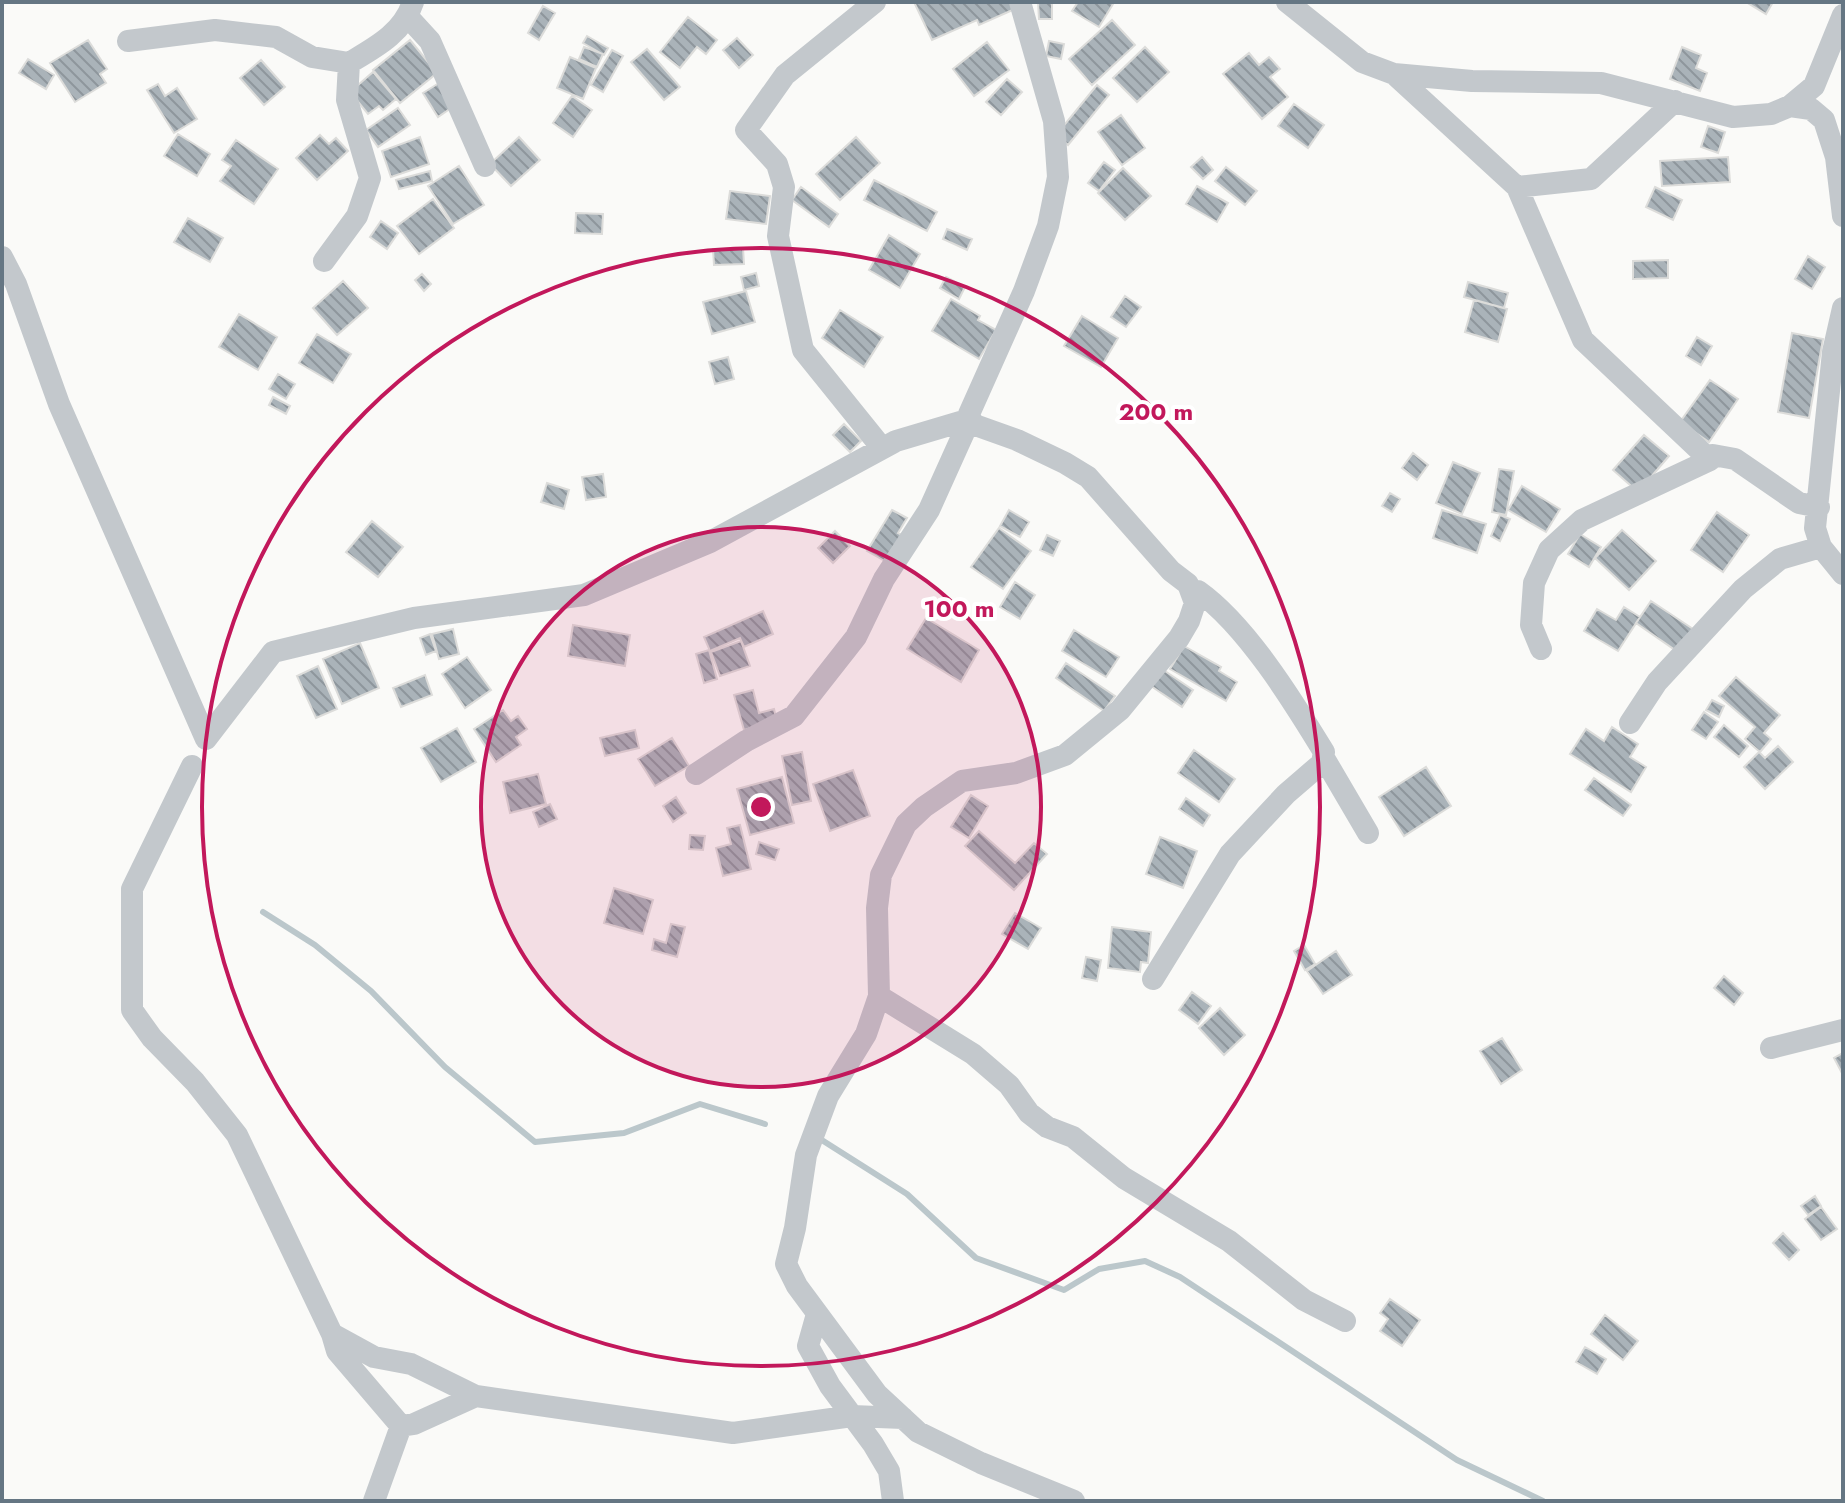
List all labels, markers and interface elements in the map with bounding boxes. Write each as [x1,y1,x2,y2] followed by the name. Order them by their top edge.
[1119,394,1193,429] text: 200 m
[924,591,994,626] text: 100 m
[747,793,775,821] centre of rings

